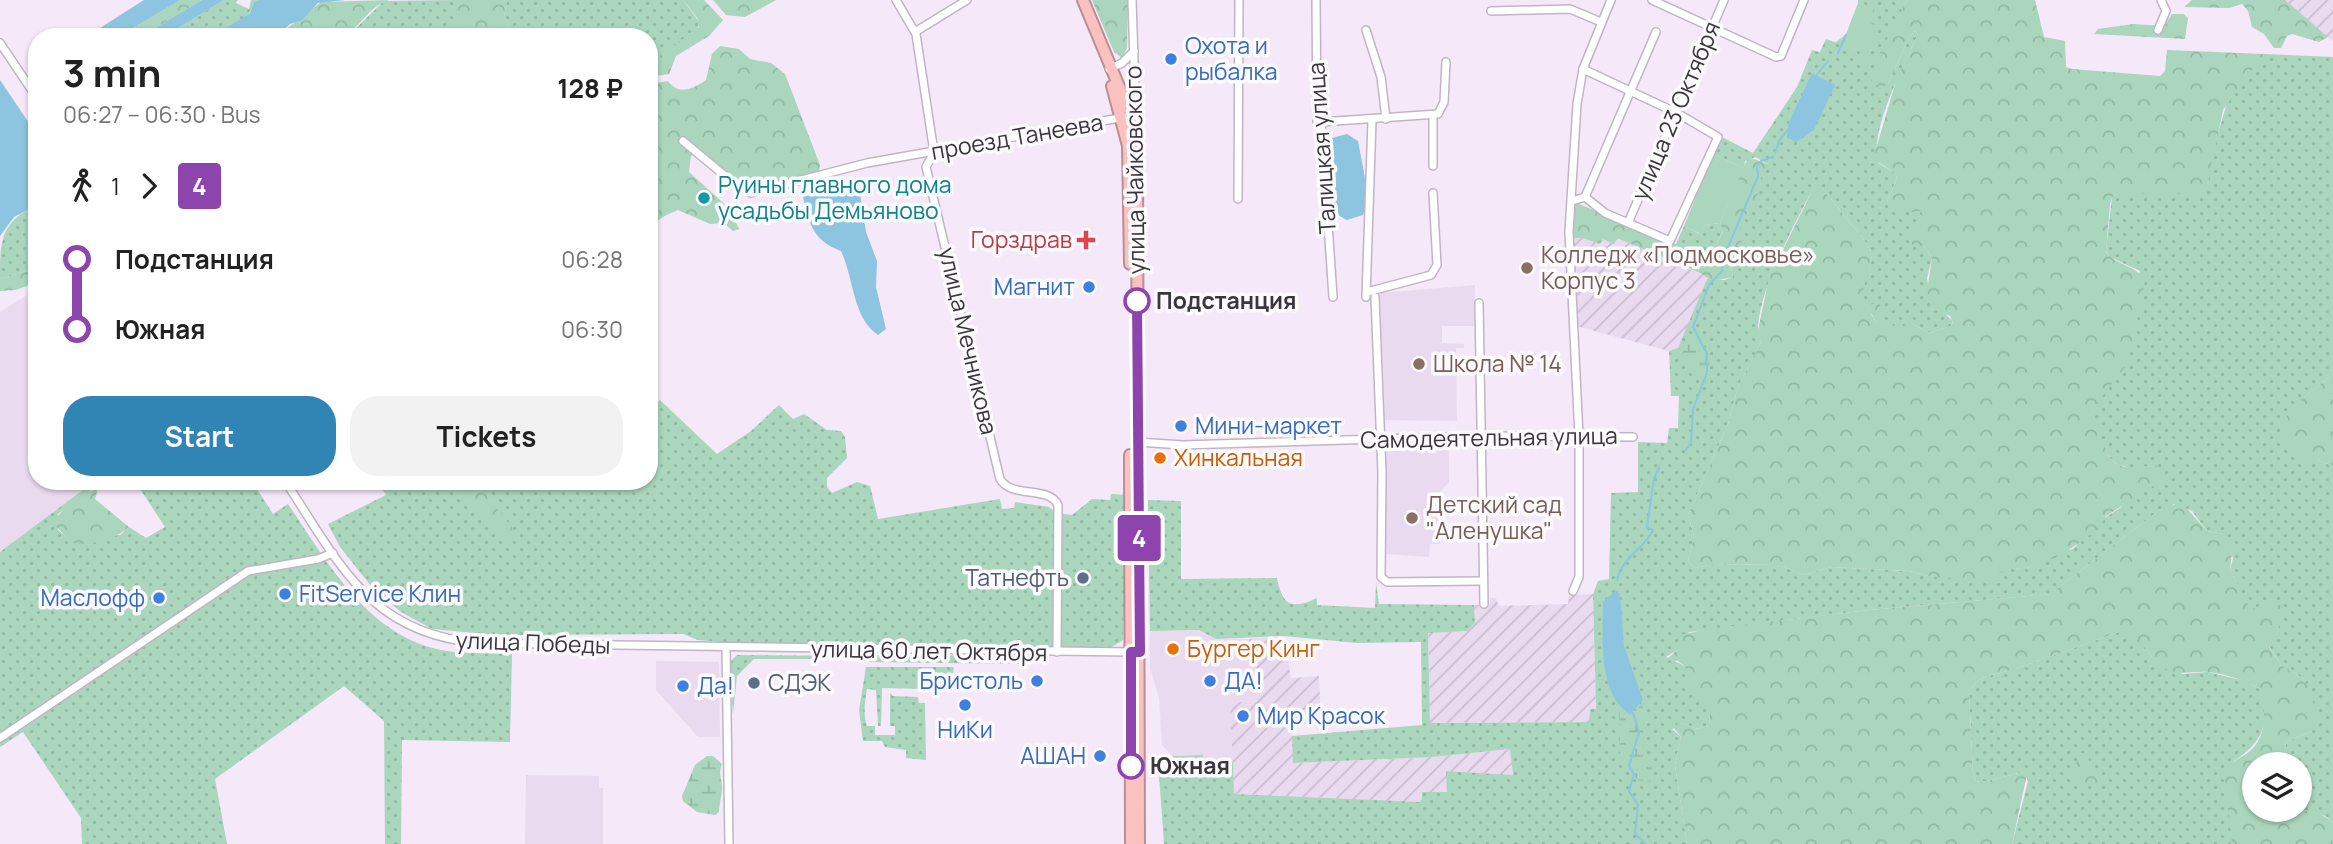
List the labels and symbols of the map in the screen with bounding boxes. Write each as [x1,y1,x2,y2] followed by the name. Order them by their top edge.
[1623,16,1727,205] street label: улица 23 Октября
[1185,29,1278,87] place label: Охота и рыбалка
[1163,51,1179,67] marker: Охота и рыбалка
[1299,61,1343,235] street label: Талицкая улица
[1116,65,1152,275] street label: улица Чайковского
[928,105,1105,167] street label: проезд Танеева
[718,168,951,226] place label: Руины главного дома усадьбы Демьяново
[696,190,712,206] marker: Руины главного дома усадьбы Демьяново
[971,223,1072,255] place label: Горздрав
[1078,232,1094,248] marker: Горздрав
[1541,238,1815,296] place label: Колледж «Подмосковье» Корпус 3
[932,244,1006,438] street label: улица Мечникова
[1519,260,1535,276] marker: Колледж «Подмосковье» Корпус 3
[994,270,1075,302] place label: Магнит
[1081,279,1097,295] marker: Магнит
[1156,284,1297,316] place label: Подстанция
[1124,288,1150,314] marker: Подстанция
[1433,347,1562,379] place label: Школа № 14
[1411,356,1427,372] marker: Школа № 14
[1195,409,1342,441] place label: Мини-маркет
[1173,418,1189,434] marker: Мини-маркет
[1360,419,1618,455] street label: Самодеятельная улица
[1174,441,1303,473] place label: Хинкальная
[1152,450,1168,466] marker: Хинкальная
[1426,488,1562,546] place label: Детский сад "Аленушка"
[1404,510,1420,526] marker: Детский сад "Аленушка"
[1116,515,1162,561] line badge: 4
[965,561,1069,593] place label: Татнефть
[1075,570,1091,586] marker: Татнефть
[299,577,461,609] place label: FitService Клин
[41,581,145,613] place label: Маслофф
[277,586,293,602] marker: FitService Клин
[151,590,167,606] marker: Маслофф
[455,623,611,661] street label: улица Победы
[810,632,1048,668] street label: улица 60 лет Октября
[1187,632,1320,664] place label: Бургер Кинг
[1165,641,1181,657] marker: Бургер Кинг
[919,664,1023,696] place label: Бристоль
[1224,664,1263,696] place label: ДА!
[768,666,831,698] place label: СДЭК
[697,669,734,701] place label: Да!
[1029,673,1045,689] marker: Бристоль
[1202,673,1218,689] marker: ДА!
[746,675,762,691] marker: СДЭК
[675,678,691,694] marker: Да!
[957,697,973,713] marker: НиКи
[1257,699,1386,731] place label: Мир Красок
[1235,708,1251,724] marker: Мир Красок
[937,713,993,745] place label: НиКи
[1020,739,1086,771] place label: AШАН
[1092,748,1108,764] marker: AШАН
[1150,749,1230,781] place label: Южная
[1118,753,1144,779] marker: Южная

